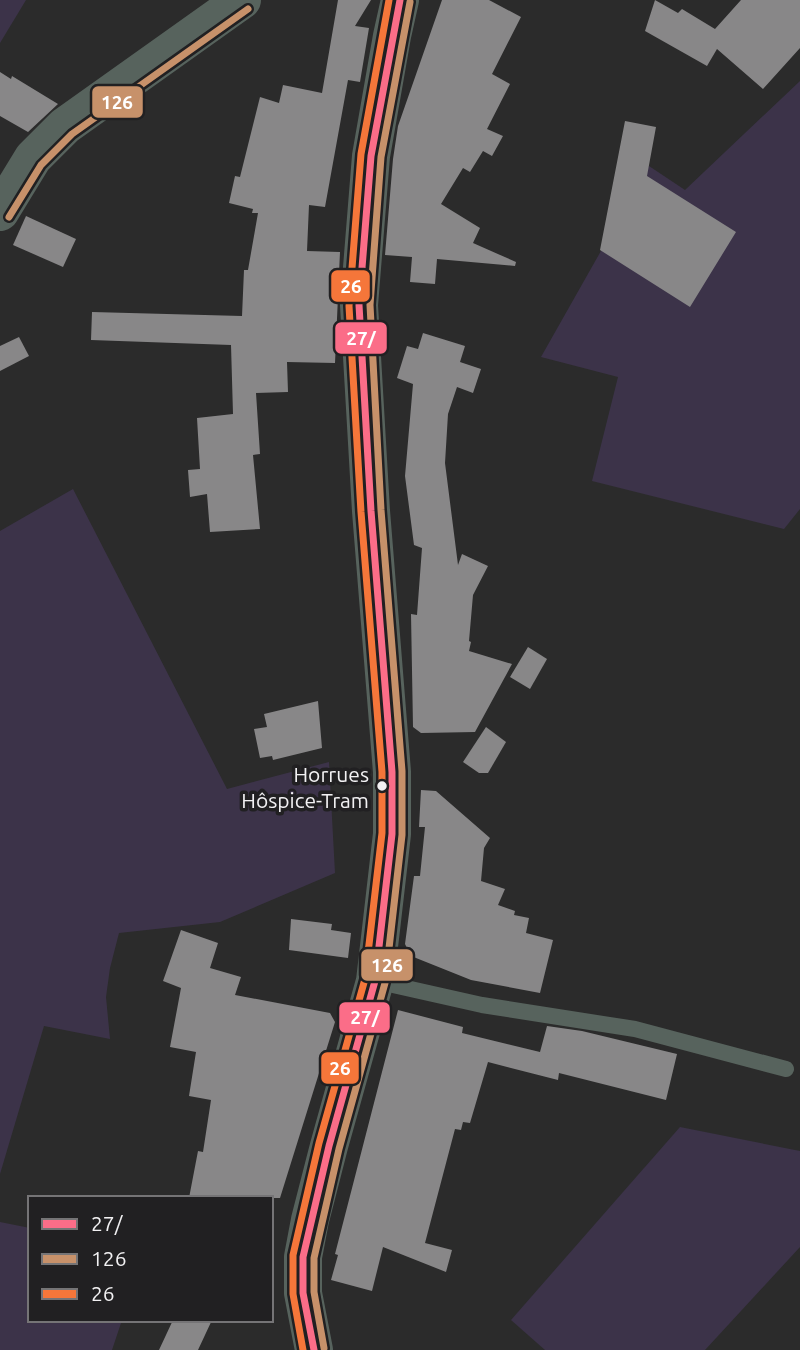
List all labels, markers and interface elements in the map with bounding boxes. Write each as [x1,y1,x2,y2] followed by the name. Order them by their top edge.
[91,85,144,119] line badge: 126
[101,91,133,113] text: 126
[330,269,371,303] line badge: 26
[340,275,362,297] text: 26
[334,321,388,355] line badge: 27/
[346,327,377,349] text: 27/
[241,762,369,812] place label: Horrues Hôspice-Tram
[375,779,389,793] marker: Horrues Hôspice-Tram
[360,948,414,982] line badge: 126
[371,954,403,976] text: 126
[338,1001,391,1034] line badge: 27/
[350,1006,381,1028] text: 27/
[320,1051,360,1085] line badge: 26
[329,1057,351,1079] text: 26
[28,1196,273,1322] legend
[91,1211,124,1235] text: 27/
[91,1246,127,1270] text: 126
[91,1281,115,1305] text: 26

